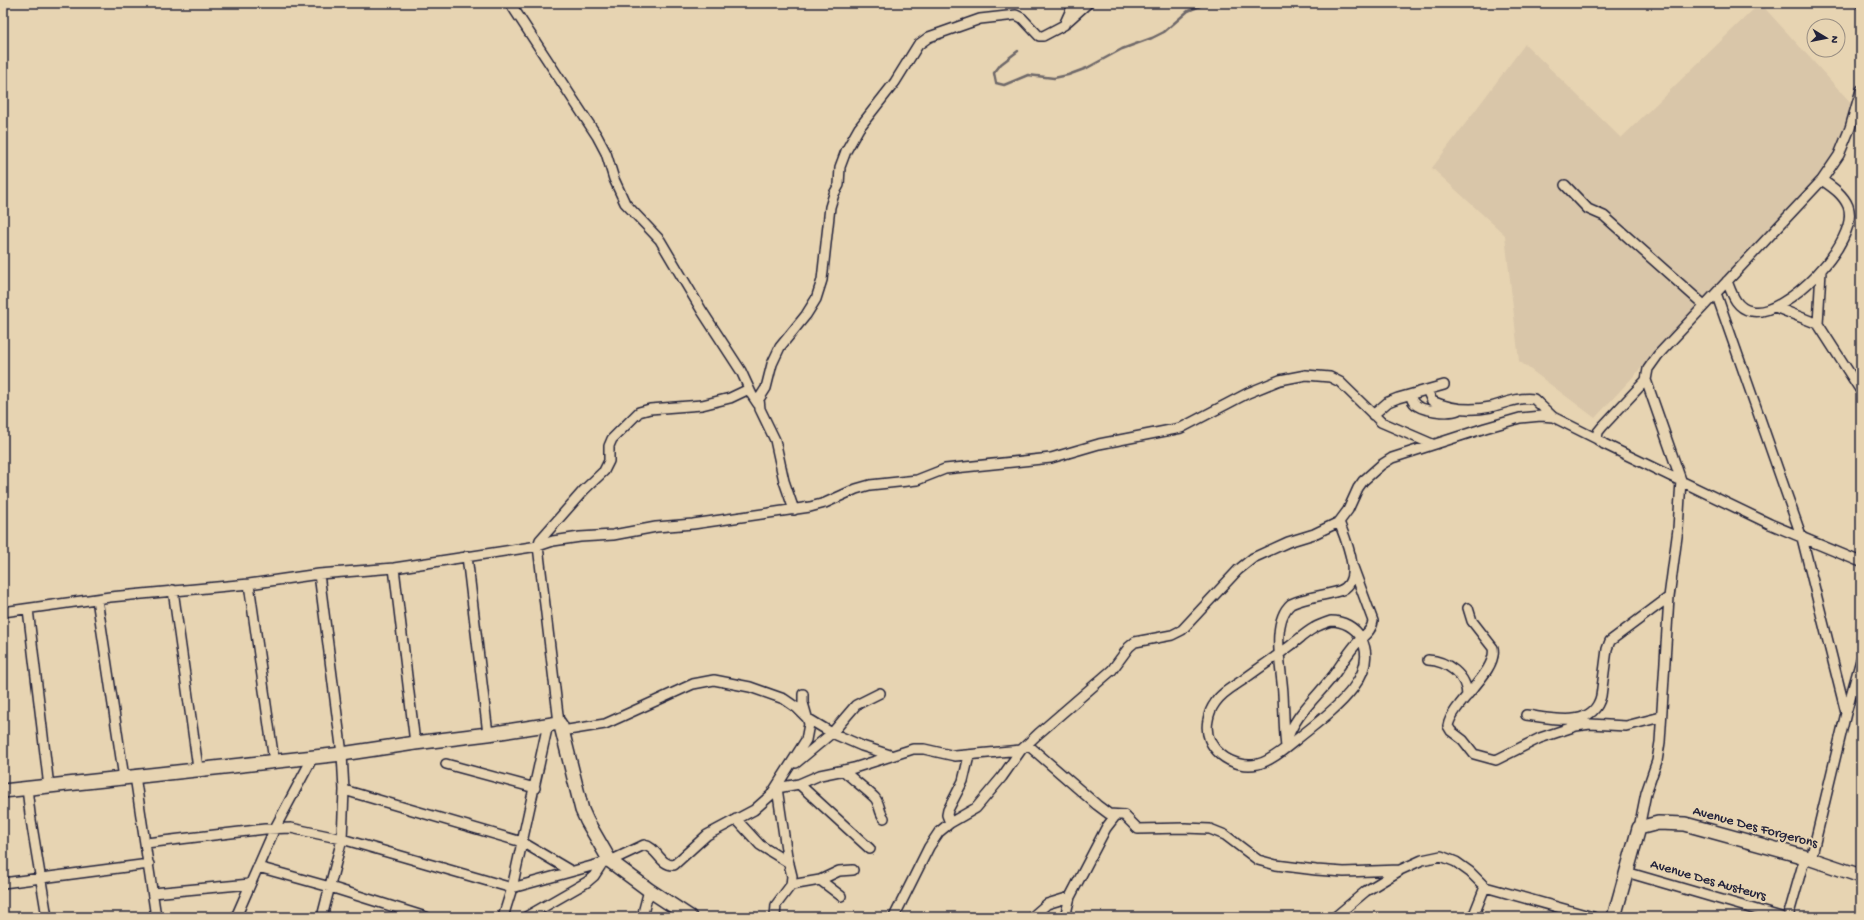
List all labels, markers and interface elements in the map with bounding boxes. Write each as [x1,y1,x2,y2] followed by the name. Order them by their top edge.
[1806,18,1846,58] north arrow
[1827,35,1840,44] text: N
[1691,803,1820,853] street label: Avenue Des Forgerons
[1648,856,1769,906] street label: Avenue Des Austeurs

